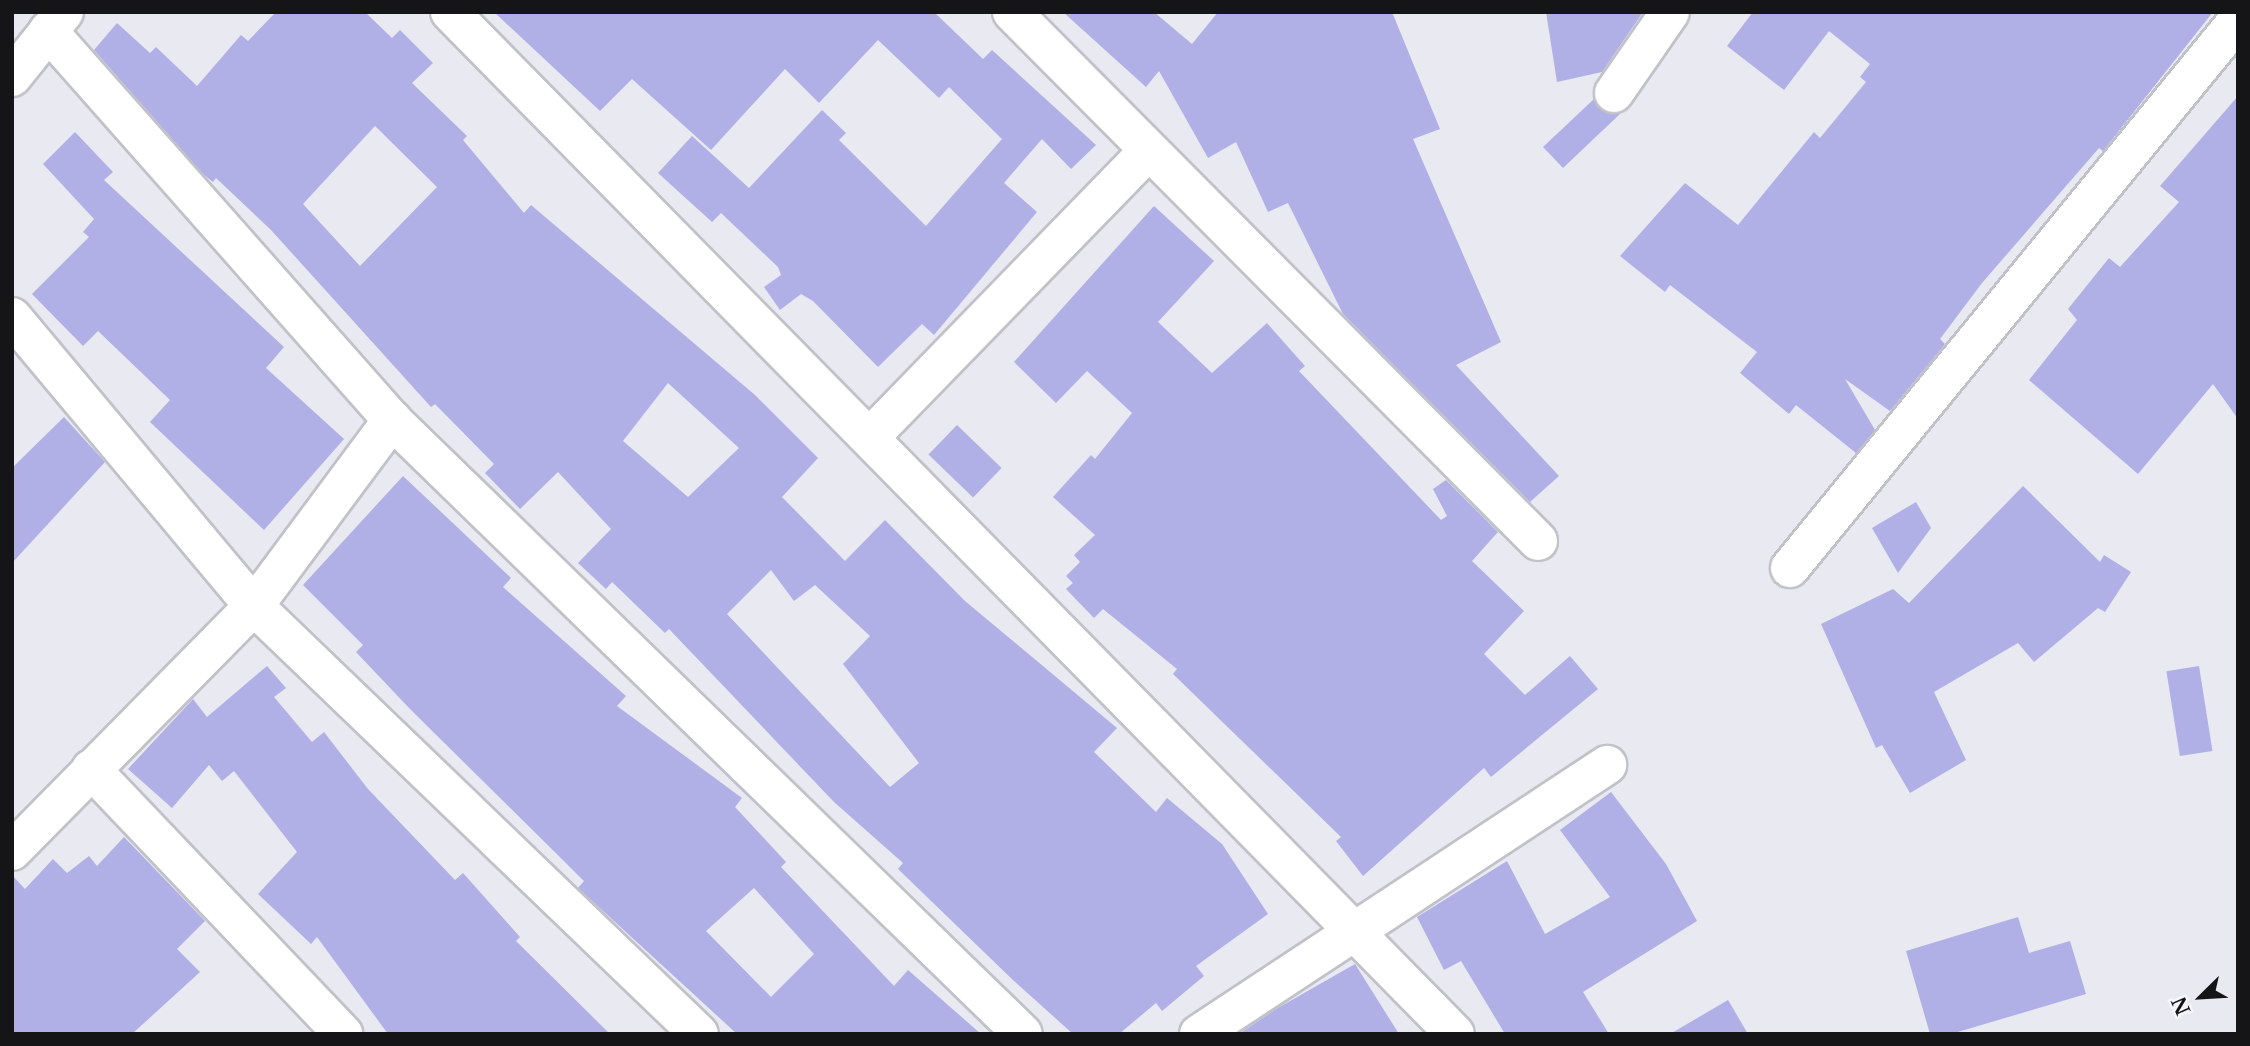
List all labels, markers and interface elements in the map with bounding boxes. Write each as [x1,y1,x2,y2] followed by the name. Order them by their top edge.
[2166,962,2236,1032] north arrow
[2167,993,2195,1019] text: N

